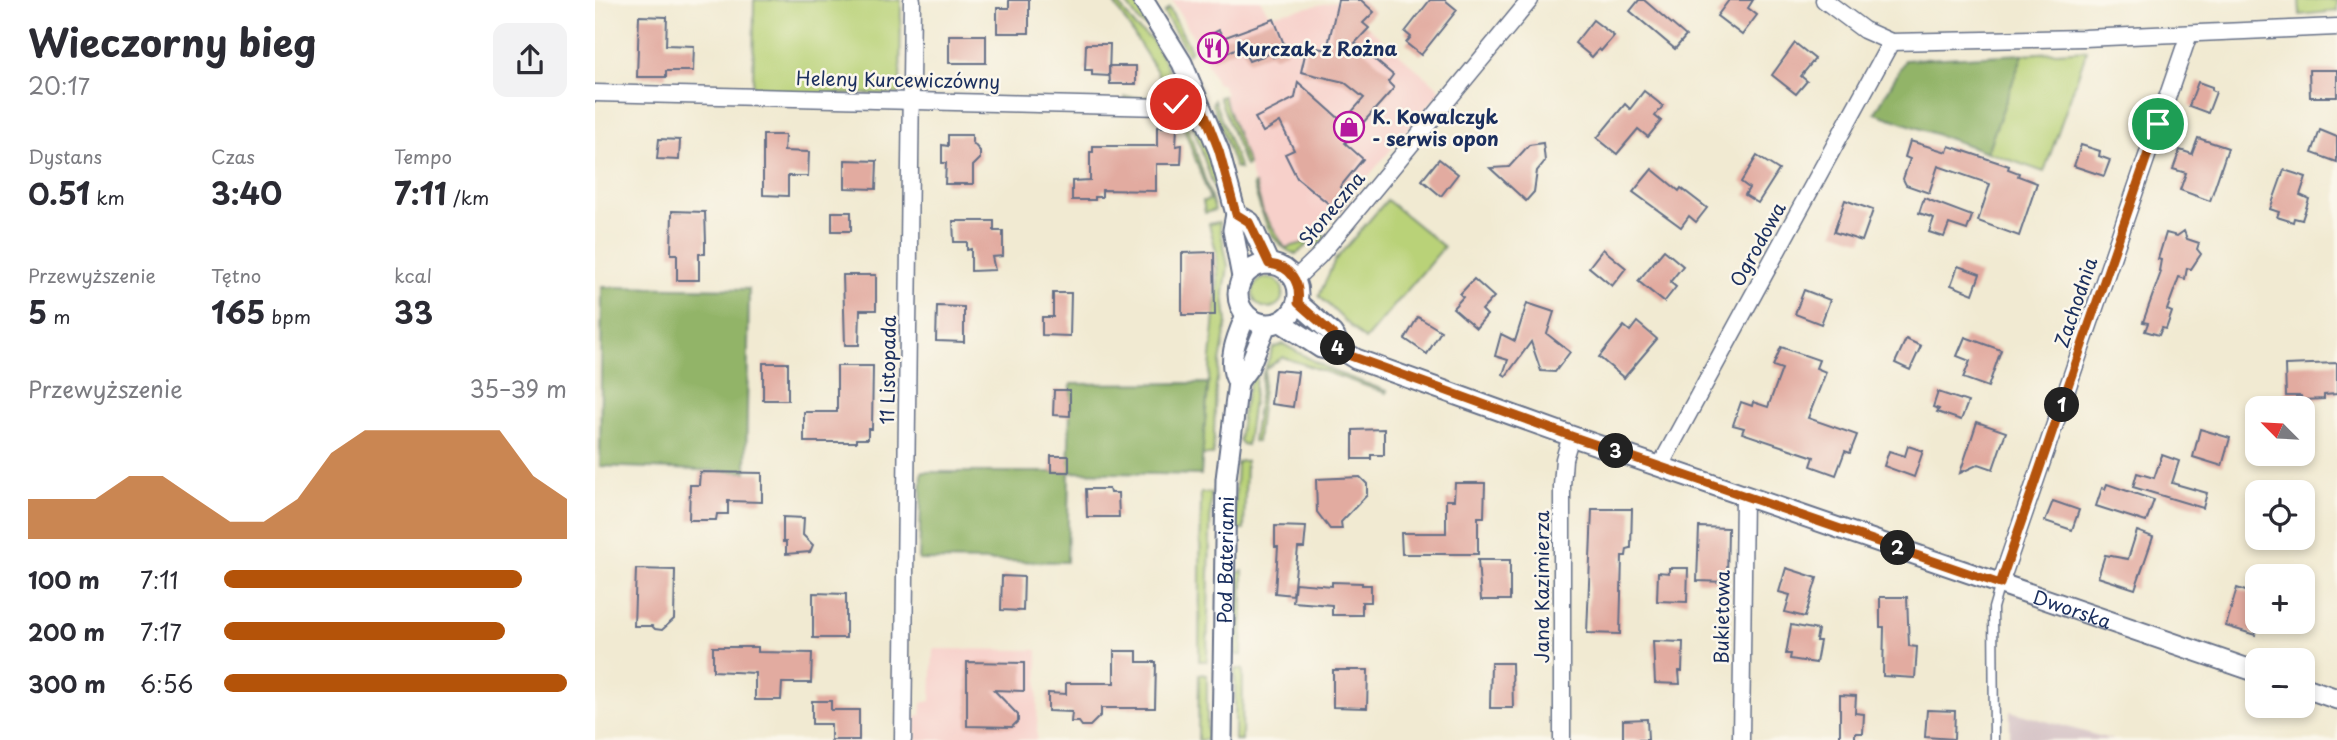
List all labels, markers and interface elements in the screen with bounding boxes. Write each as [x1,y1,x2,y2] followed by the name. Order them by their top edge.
[28,13,316,70] text: Wieczorny bieg
[493,23,567,97] button: share
[1196,31,1230,65] restaurant icon: Kurczak z Rożna
[1236,34,1398,62] place label: Kurczak z Rożna
[796,63,1000,95] street label: Heleny Kurcewiczówny
[28,68,90,103] text: 20:17
[1146,74,1206,134] pin
[1157,85,1195,123] icon: check
[2128,94,2188,154] pin
[1372,102,1499,152] place label: K. Kowalczyk - serwis opon
[2139,105,2177,143] icon: arrive
[1332,110,1366,144] shop icon: K. Kowalczyk - serwis opon
[28,142,102,170] text: Dystans
[211,142,255,170] text: Czas
[394,142,452,170] text: Tempo
[1291,164,1371,252] street label: Słoneczna
[28,170,90,215] text: 0.51
[211,170,282,215] text: 3:40
[394,170,447,215] text: 7:11
[90,183,125,211] text: km
[447,183,489,211] text: /km
[1722,196,1792,291] street label: Ogrodowa
[2046,253,2104,351] street label: Zachodnia
[28,261,156,289] text: Przewyższenie
[211,261,261,289] text: Tętno
[394,261,432,289] text: kcal
[28,289,47,334] text: 5
[211,289,265,334] text: 165
[394,289,433,334] text: 33
[47,302,71,330] text: m
[265,302,311,330] text: bpm
[872,315,902,425] street label: 11 Listopada
[1321,330,1355,366] pin: 4
[1331,333,1344,361] text: 4
[28,371,183,406] text: Przewyższenie
[470,371,567,406] text: 35–39 m
[2045,388,2079,422] pin: 1
[2057,390,2066,418] text: 1
[2245,396,2315,466] north arrow
[2245,396,2315,718] map controls
[1599,434,1633,468] pin: 3
[1609,436,1622,464] text: 3
[2245,480,2315,550] button: locate
[1210,496,1240,624] street label: Pod Bateriami
[1527,511,1555,663] street label: Jana Kazimierza
[1881,530,1915,566] pin: 2
[1891,533,1904,561] text: 2
[28,562,100,597] text: 100 m
[140,562,179,597] text: 7:11
[2245,564,2315,634] button: +
[1706,570,1736,664] street label: Bukietowa
[2030,582,2116,635] street label: Dworska
[28,614,105,649] text: 200 m
[140,614,182,649] text: 7:17
[2245,648,2315,718] button: −
[28,666,106,701] text: 300 m
[140,666,193,701] text: 6:56

